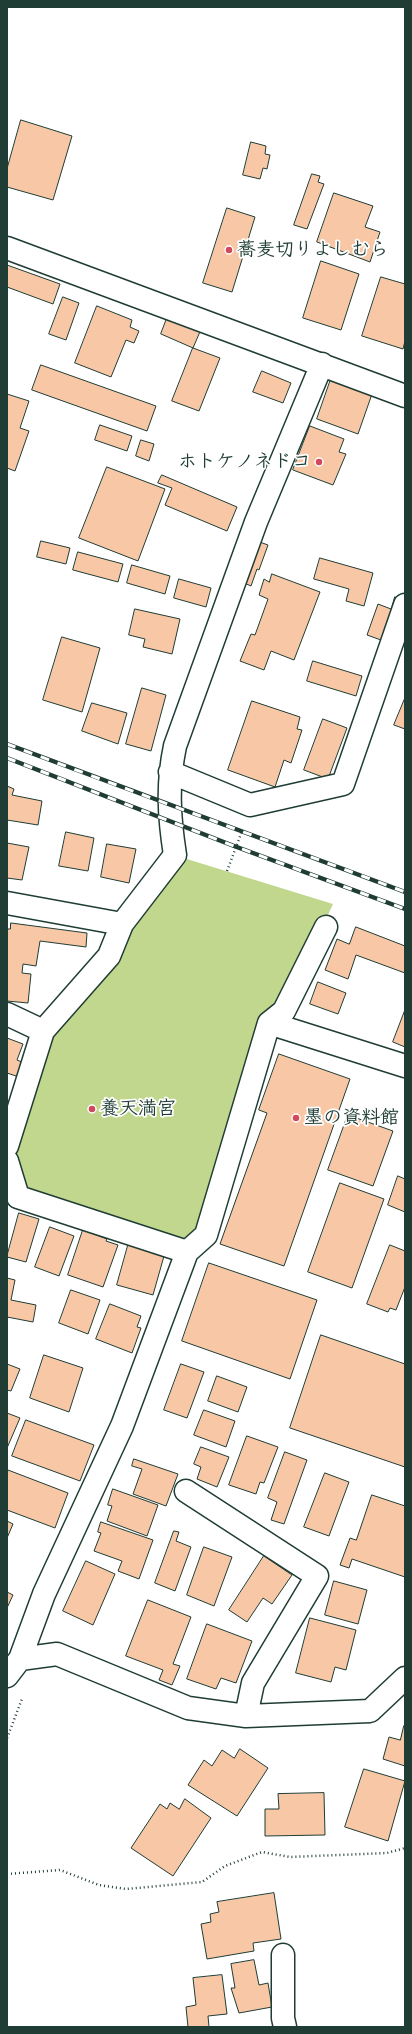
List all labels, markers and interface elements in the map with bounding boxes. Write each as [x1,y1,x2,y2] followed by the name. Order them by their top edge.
[237,239,389,261] place label: 蕎麦切りよしむら
[224,245,234,255] marker: 蕎麦切りよしむら
[178,451,311,473] place label: ホトケノネドコ
[314,457,324,467] marker: ホトケノネドコ
[100,1098,176,1120] place label: 養天満宮
[87,1104,97,1114] marker: 養天満宮
[304,1107,399,1129] place label: 墨の資料館
[291,1113,301,1123] marker: 墨の資料館

